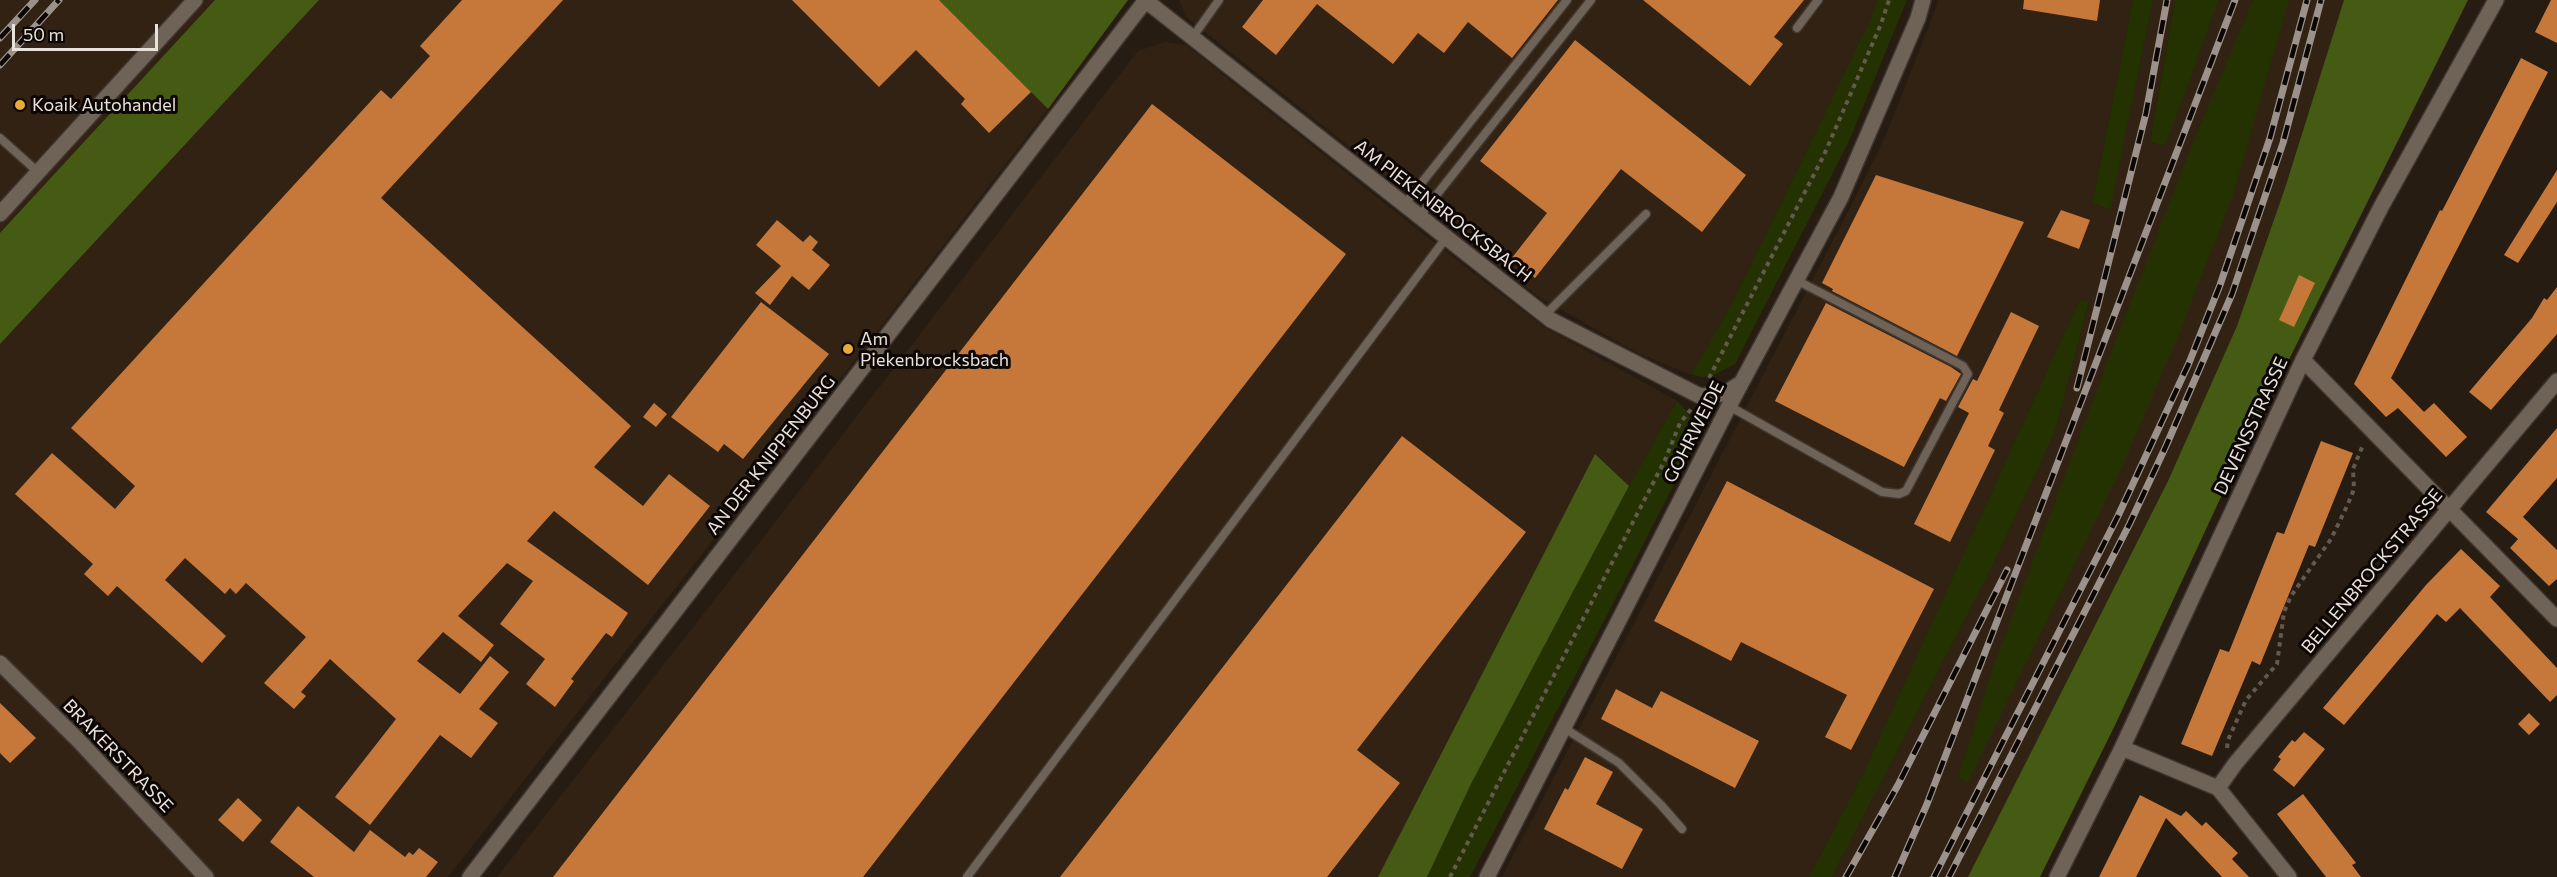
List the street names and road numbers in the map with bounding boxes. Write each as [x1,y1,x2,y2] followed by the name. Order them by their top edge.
[1350,135,1536,287] street label: AM PIEKENBROCKSBACH
[2210,354,2292,498] street label: DEVENSSTRASSE
[702,371,840,539] street label: AN DER KNIPPENBURG
[1659,378,1729,486] street label: GOHRWEIDE
[2297,484,2447,658] street label: BELLENBROCKSTRASSE
[58,695,178,817] street label: BRAKERSTRASSE

